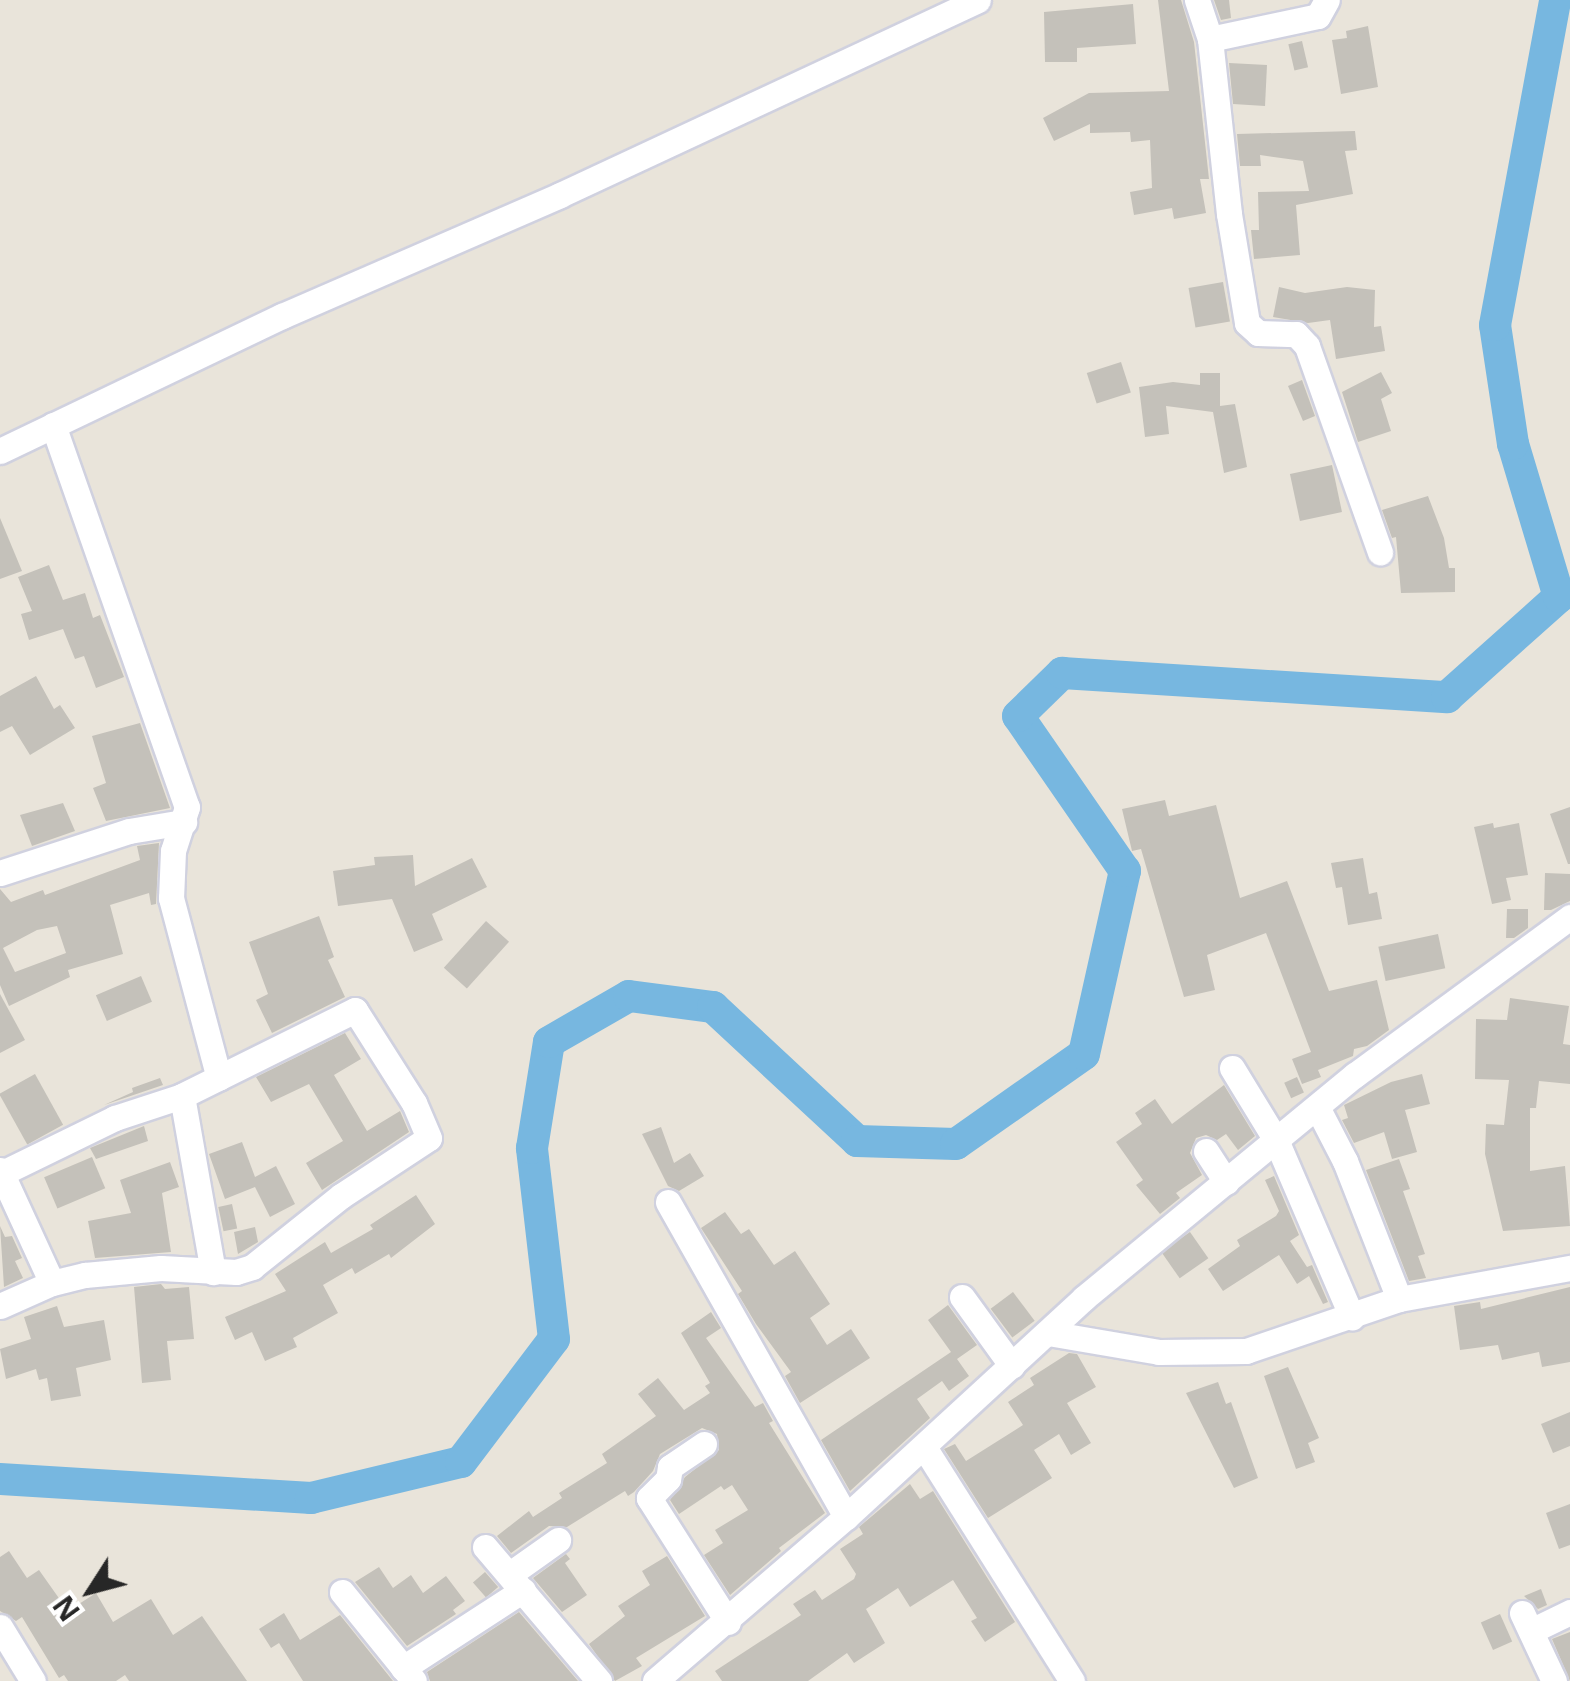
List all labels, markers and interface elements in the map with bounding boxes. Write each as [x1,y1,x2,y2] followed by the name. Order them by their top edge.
[40,1541,140,1641] north arrow
[44,1588,88,1629] text: N

